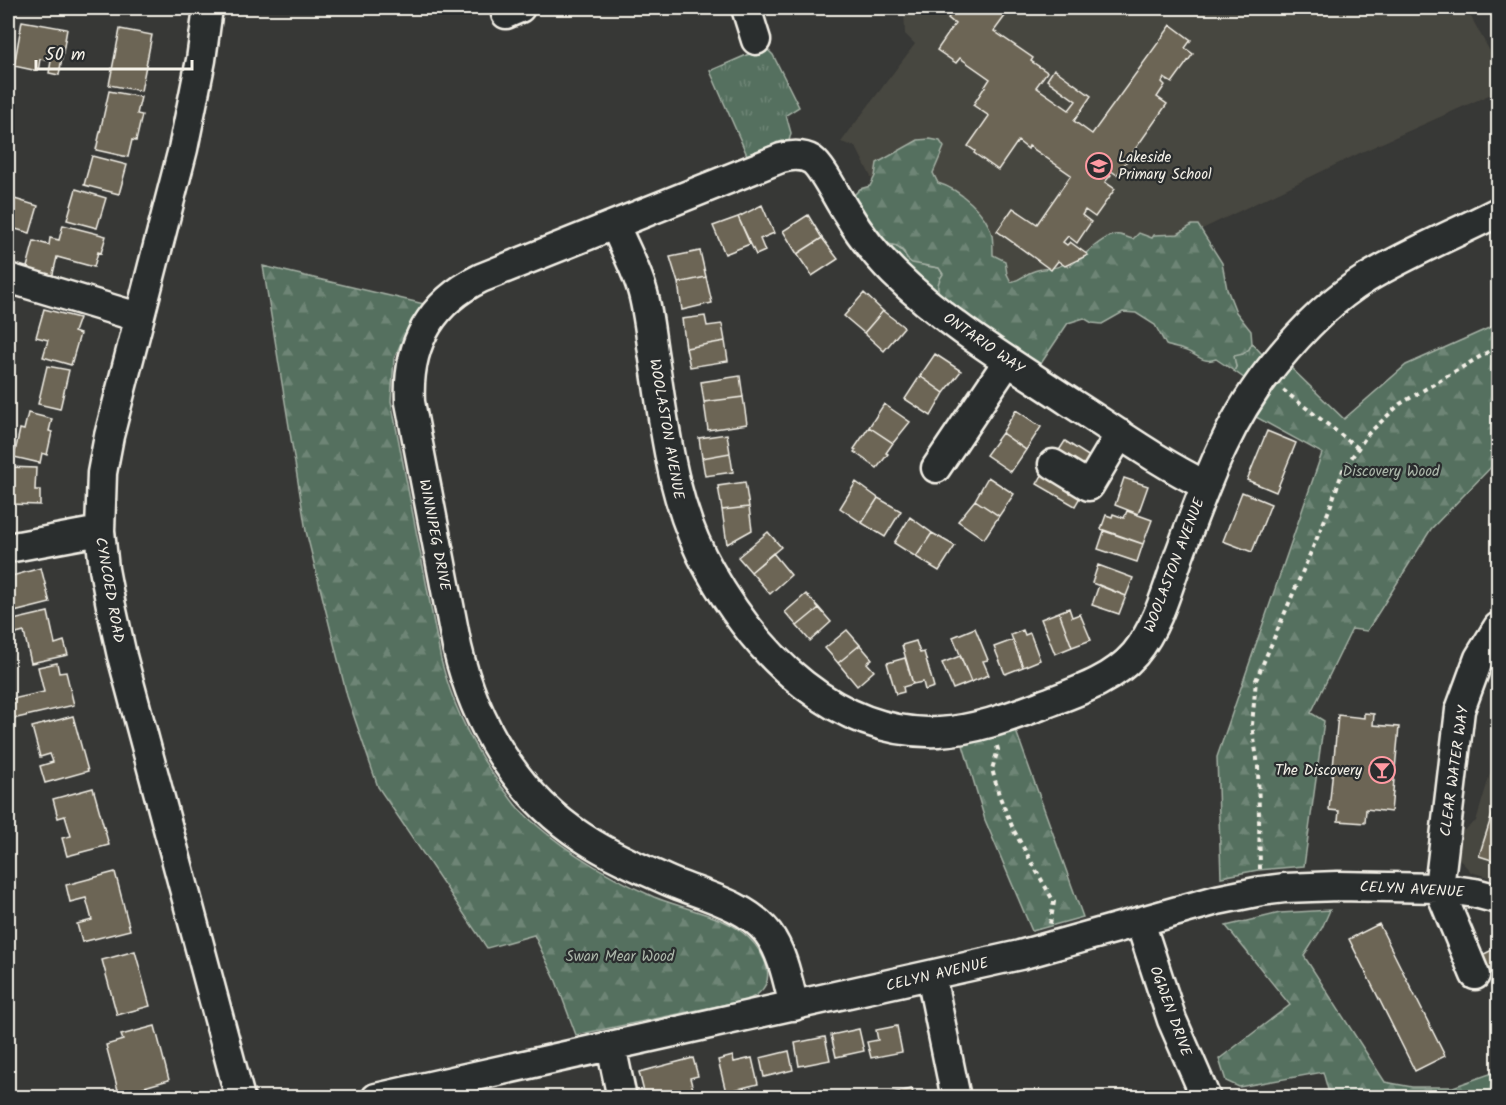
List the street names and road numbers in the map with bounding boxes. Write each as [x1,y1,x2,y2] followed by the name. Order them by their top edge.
[938,307,1030,382] street label: ONTARIO WAY
[642,357,690,503] street label: WOOLASTON AVENUE
[411,477,457,594] street label: WINNIPEG DRIVE
[1138,493,1212,636] street label: WOOLASTON AVENUE
[88,535,130,645] street label: CYNCOED ROAD
[1434,703,1476,838] street label: CLEAR WATER WAY
[1359,875,1466,905] street label: CELYN AVENUE
[884,951,992,998] street label: CELYN AVENUE
[1143,963,1198,1061] street label: OGWEN DRIVE

